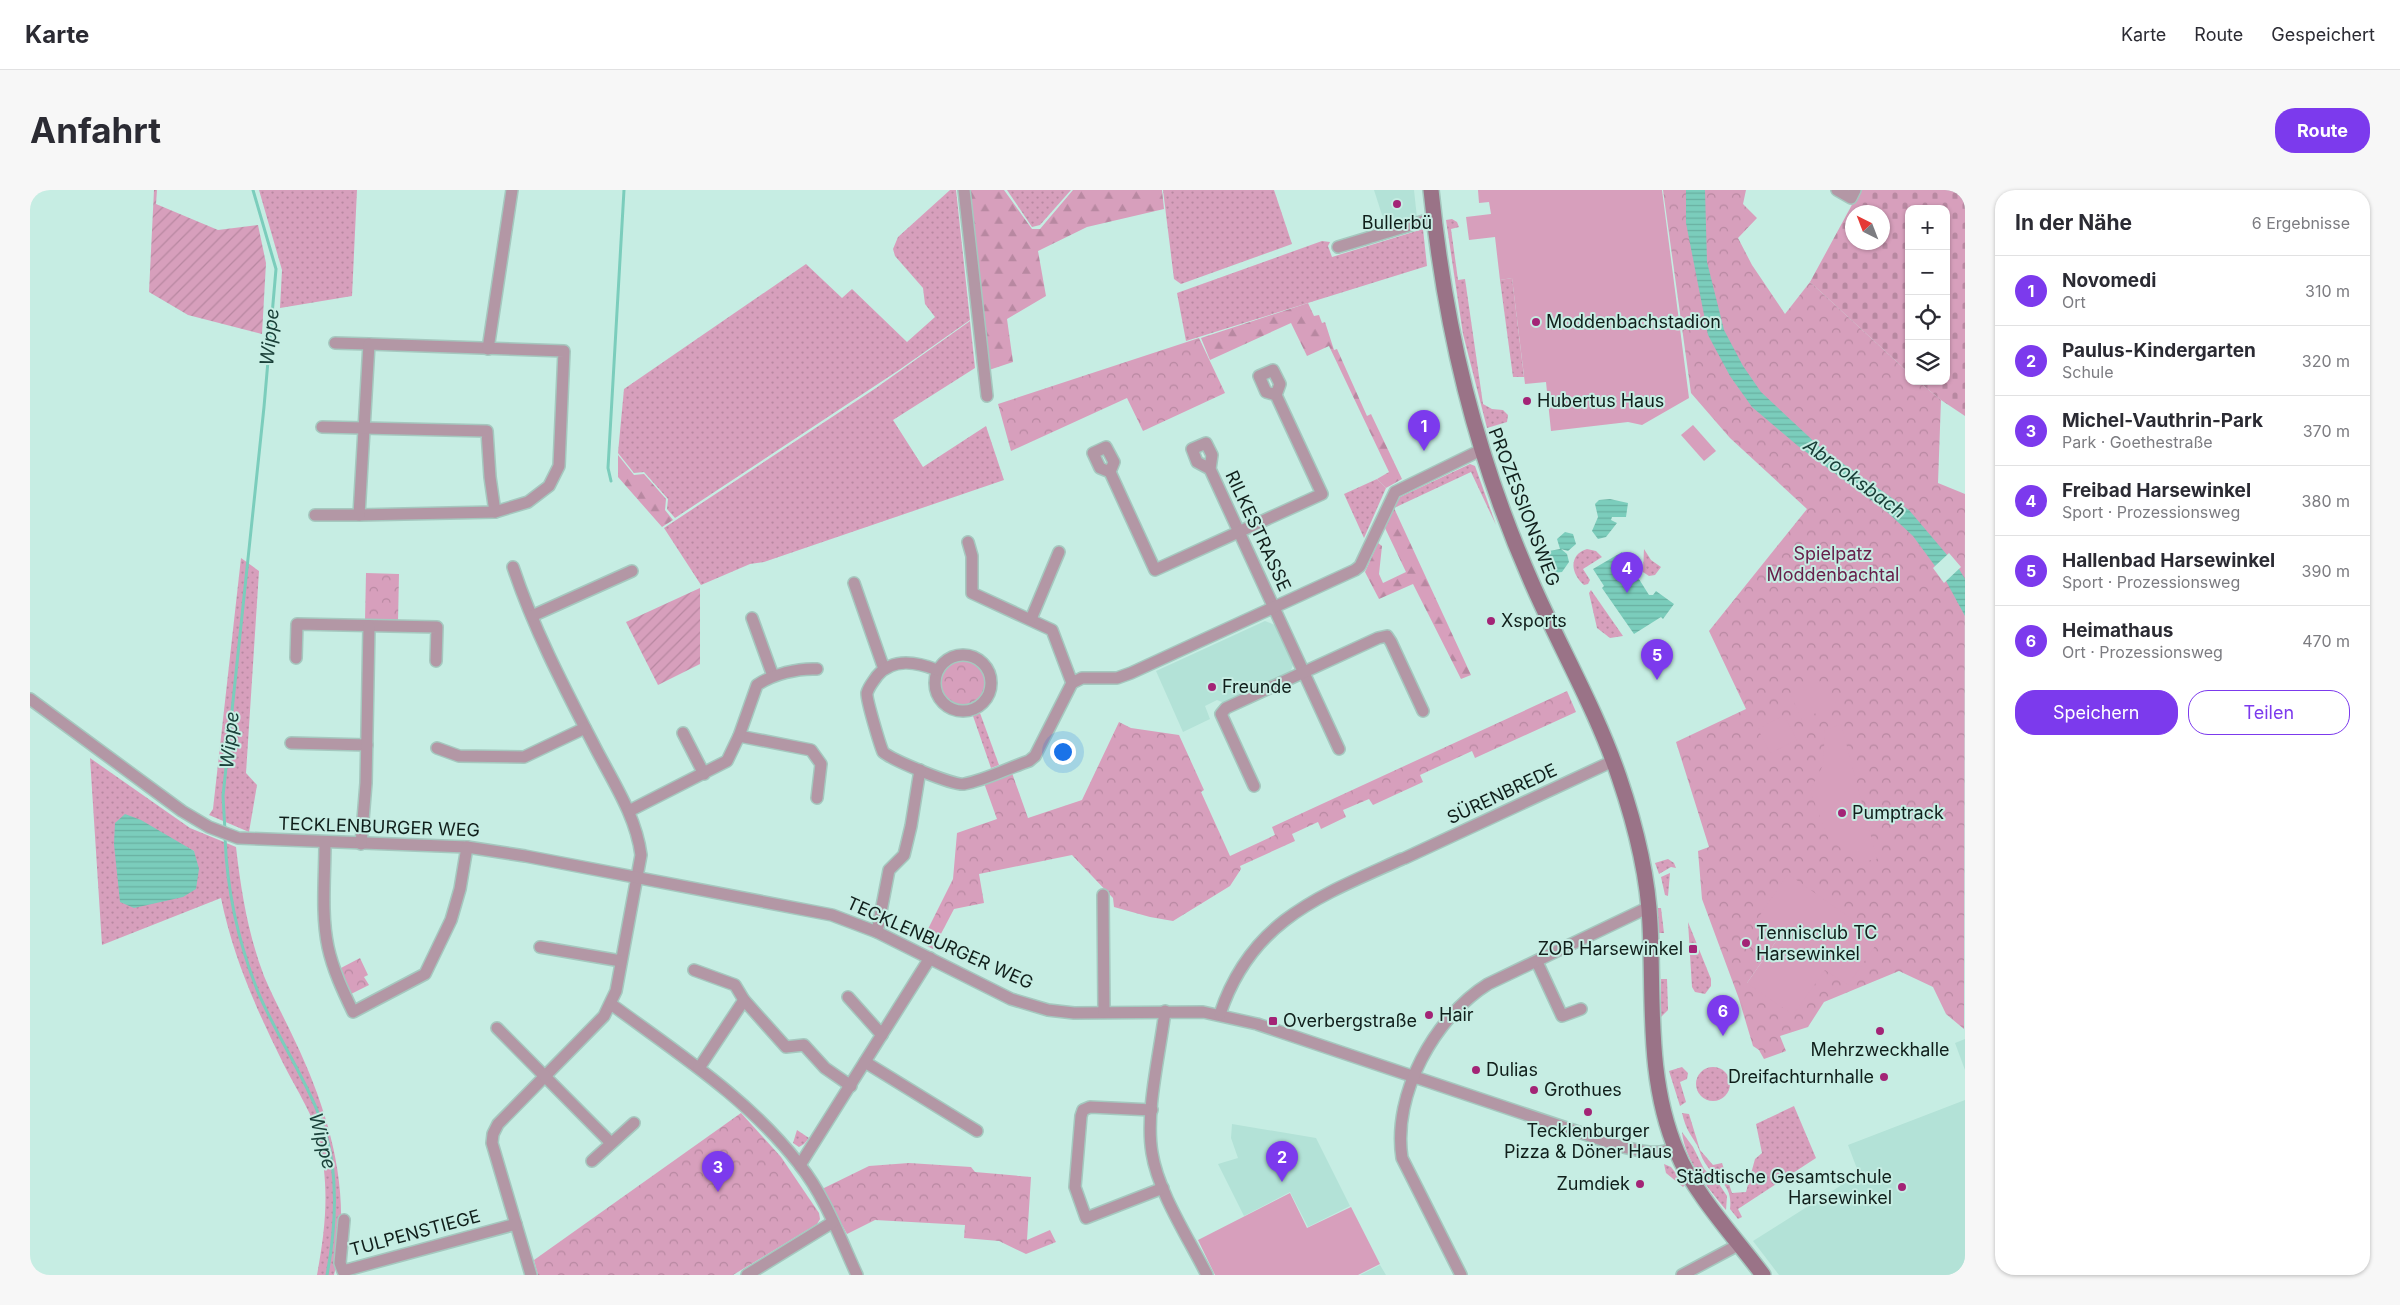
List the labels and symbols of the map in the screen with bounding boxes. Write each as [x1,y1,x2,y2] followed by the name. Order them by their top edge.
[1391,198,1403,210] marker: Bullerbü
[1845,205,1890,250] north arrow
[1362,212,1432,233] place label: Bullerbü
[255,307,284,367] water label: Wippe
[1546,311,1721,332] place label: Moddenbachstadion
[1530,316,1542,328] marker: Moddenbachstadion
[1537,390,1664,411] place label: Hubertus Haus
[1521,395,1533,407] marker: Hubertus Haus
[1408,410,1440,451] pin: 1
[1485,425,1564,589] street label: PROZESSIONSWEG
[1798,433,1910,523] water label: Abrooksbach
[1221,467,1296,594] street label: RILKESTRASSE
[1767,543,1899,585] park label: Spielpatz Moddenbachtal
[1611,552,1643,593] pin: 4
[1501,610,1567,631] place label: Xsports
[1485,615,1497,627] marker: Xsports
[1641,639,1673,680] pin: 5
[1222,676,1292,697] place label: Freunde
[1206,681,1218,693] marker: Freunde
[215,710,244,770] water label: Wippe
[1050,739,1076,765] your location
[1443,758,1560,828] street label: SÜRENBREDE
[1852,802,1944,823] place label: Pumptrack
[1836,807,1848,819] marker: Pumptrack
[278,812,480,841] street label: TECKLENBURGER WEG
[844,892,1037,993] street label: TECKLENBURGER WEG
[1756,922,1877,964] place label: Tennisclub TC Harsewinkel
[1740,937,1752,949] marker: Tennisclub TC Harsewinkel
[1538,938,1683,959] place label: ZOB Harsewinkel
[1687,943,1699,955] marker: ZOB Harsewinkel
[1707,995,1739,1036] pin: 6
[1439,1004,1474,1025] place label: Hair
[1423,1009,1435,1021] marker: Hair
[1283,1010,1417,1031] place label: Overbergstraße
[1267,1015,1279,1027] marker: Overbergstraße
[1874,1025,1886,1037] marker: Mehrzweckhalle
[1810,1039,1950,1060] place label: Mehrzweckhalle
[1486,1059,1538,1080] place label: Dulias
[1470,1064,1482,1076] marker: Dulias
[1728,1066,1874,1087] place label: Dreifachturnhalle
[1878,1071,1890,1083] marker: Dreifachturnhalle
[1544,1079,1622,1100] place label: Grothues
[1528,1084,1540,1096] marker: Grothues
[1582,1106,1594,1118] marker: Tecklenburger Pizza & Döner Haus
[304,1110,341,1172] water label: Wippe
[1504,1120,1672,1162] place label: Tecklenburger Pizza & Döner Haus
[1266,1141,1298,1182] pin: 2
[702,1151,734,1192] pin: 3
[1676,1166,1892,1208] place label: Städtische Gesamtschule Harsewinkel
[1557,1173,1630,1194] place label: Zumdiek
[1634,1178,1646,1190] marker: Zumdiek
[1896,1181,1908,1193] marker: Städtische Gesamtschule Harsewinkel
[347,1205,482,1260] street label: TULPENSTIEGE

